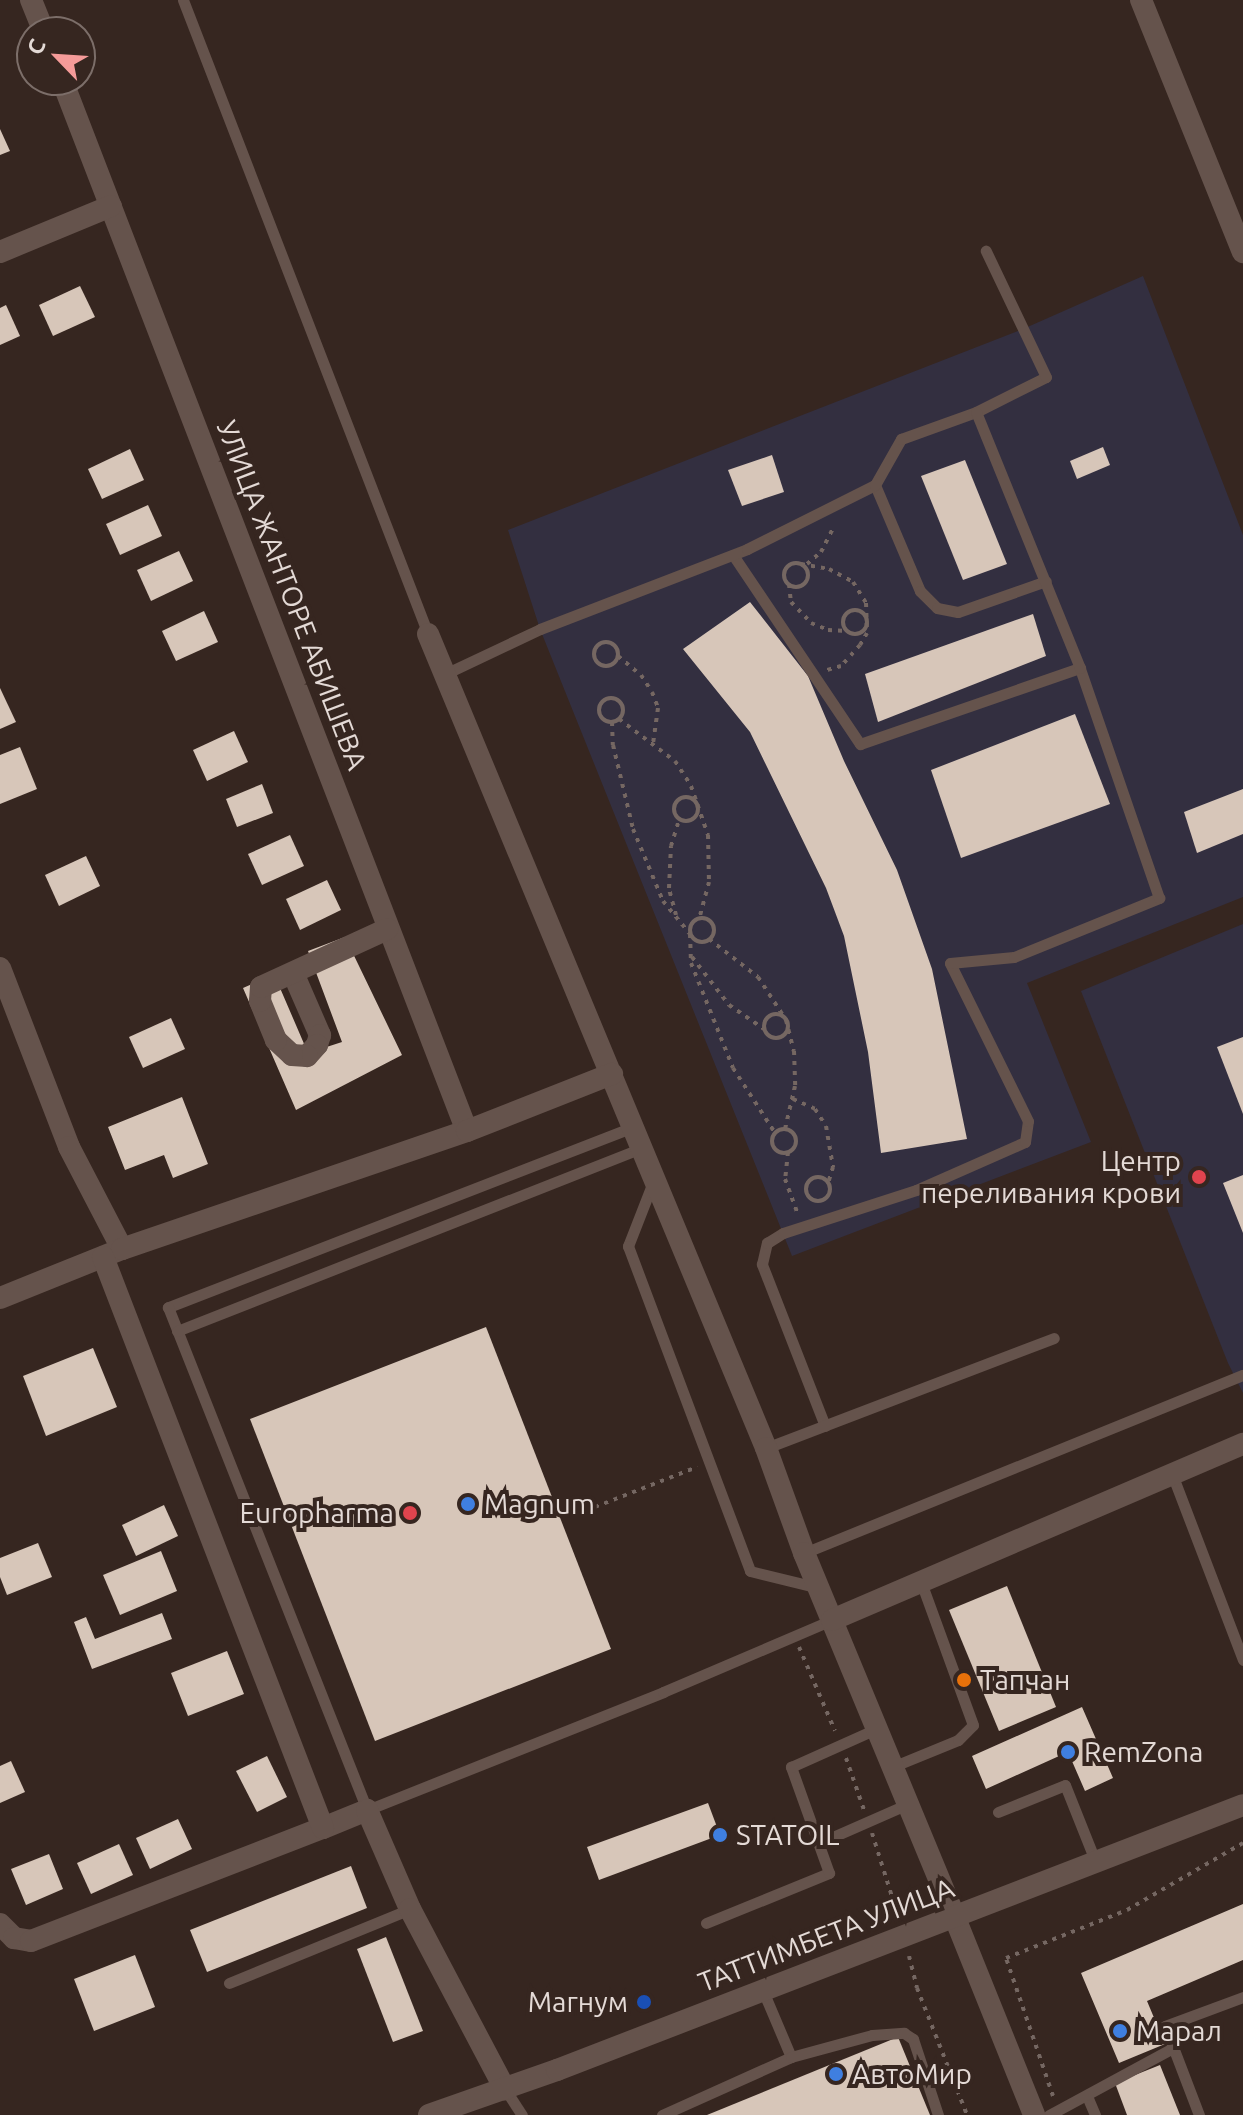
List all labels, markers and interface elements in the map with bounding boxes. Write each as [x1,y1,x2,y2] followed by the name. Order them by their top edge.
[16,16,96,96] north arrow
[21,35,50,58] text: С
[210,416,374,774] street label: УЛИЦА ЖАНТОРЕ АБИШЕВА
[921,1144,1181,1210] place label: Центр переливания крови
[1188,1166,1210,1188] marker: Центр переливания крови
[484,1487,595,1521] place label: Magnum
[459,1495,477,1513] marker: Magnum
[240,1496,394,1530] place label: Europharma
[401,1504,419,1522] marker: Europharma
[980,1663,1070,1697] place label: Тапчан
[955,1671,973,1689] marker: Тапчан
[1084,1735,1203,1769] place label: RemZona
[1059,1743,1077,1761] marker: RemZona
[736,1818,840,1852] place label: STATOIL
[711,1826,729,1844] marker: STATOIL
[693,1871,959,1999] street label: ТАТТИМБЕТА УЛИЦА
[528,1985,628,2019] place label: Магнум
[635,1993,653,2011] marker: Магнум
[1136,2014,1222,2048] place label: Марал
[1111,2022,1129,2040] marker: Марал
[852,2057,972,2091] place label: АвтоМир
[827,2065,845,2083] marker: АвтоМир

